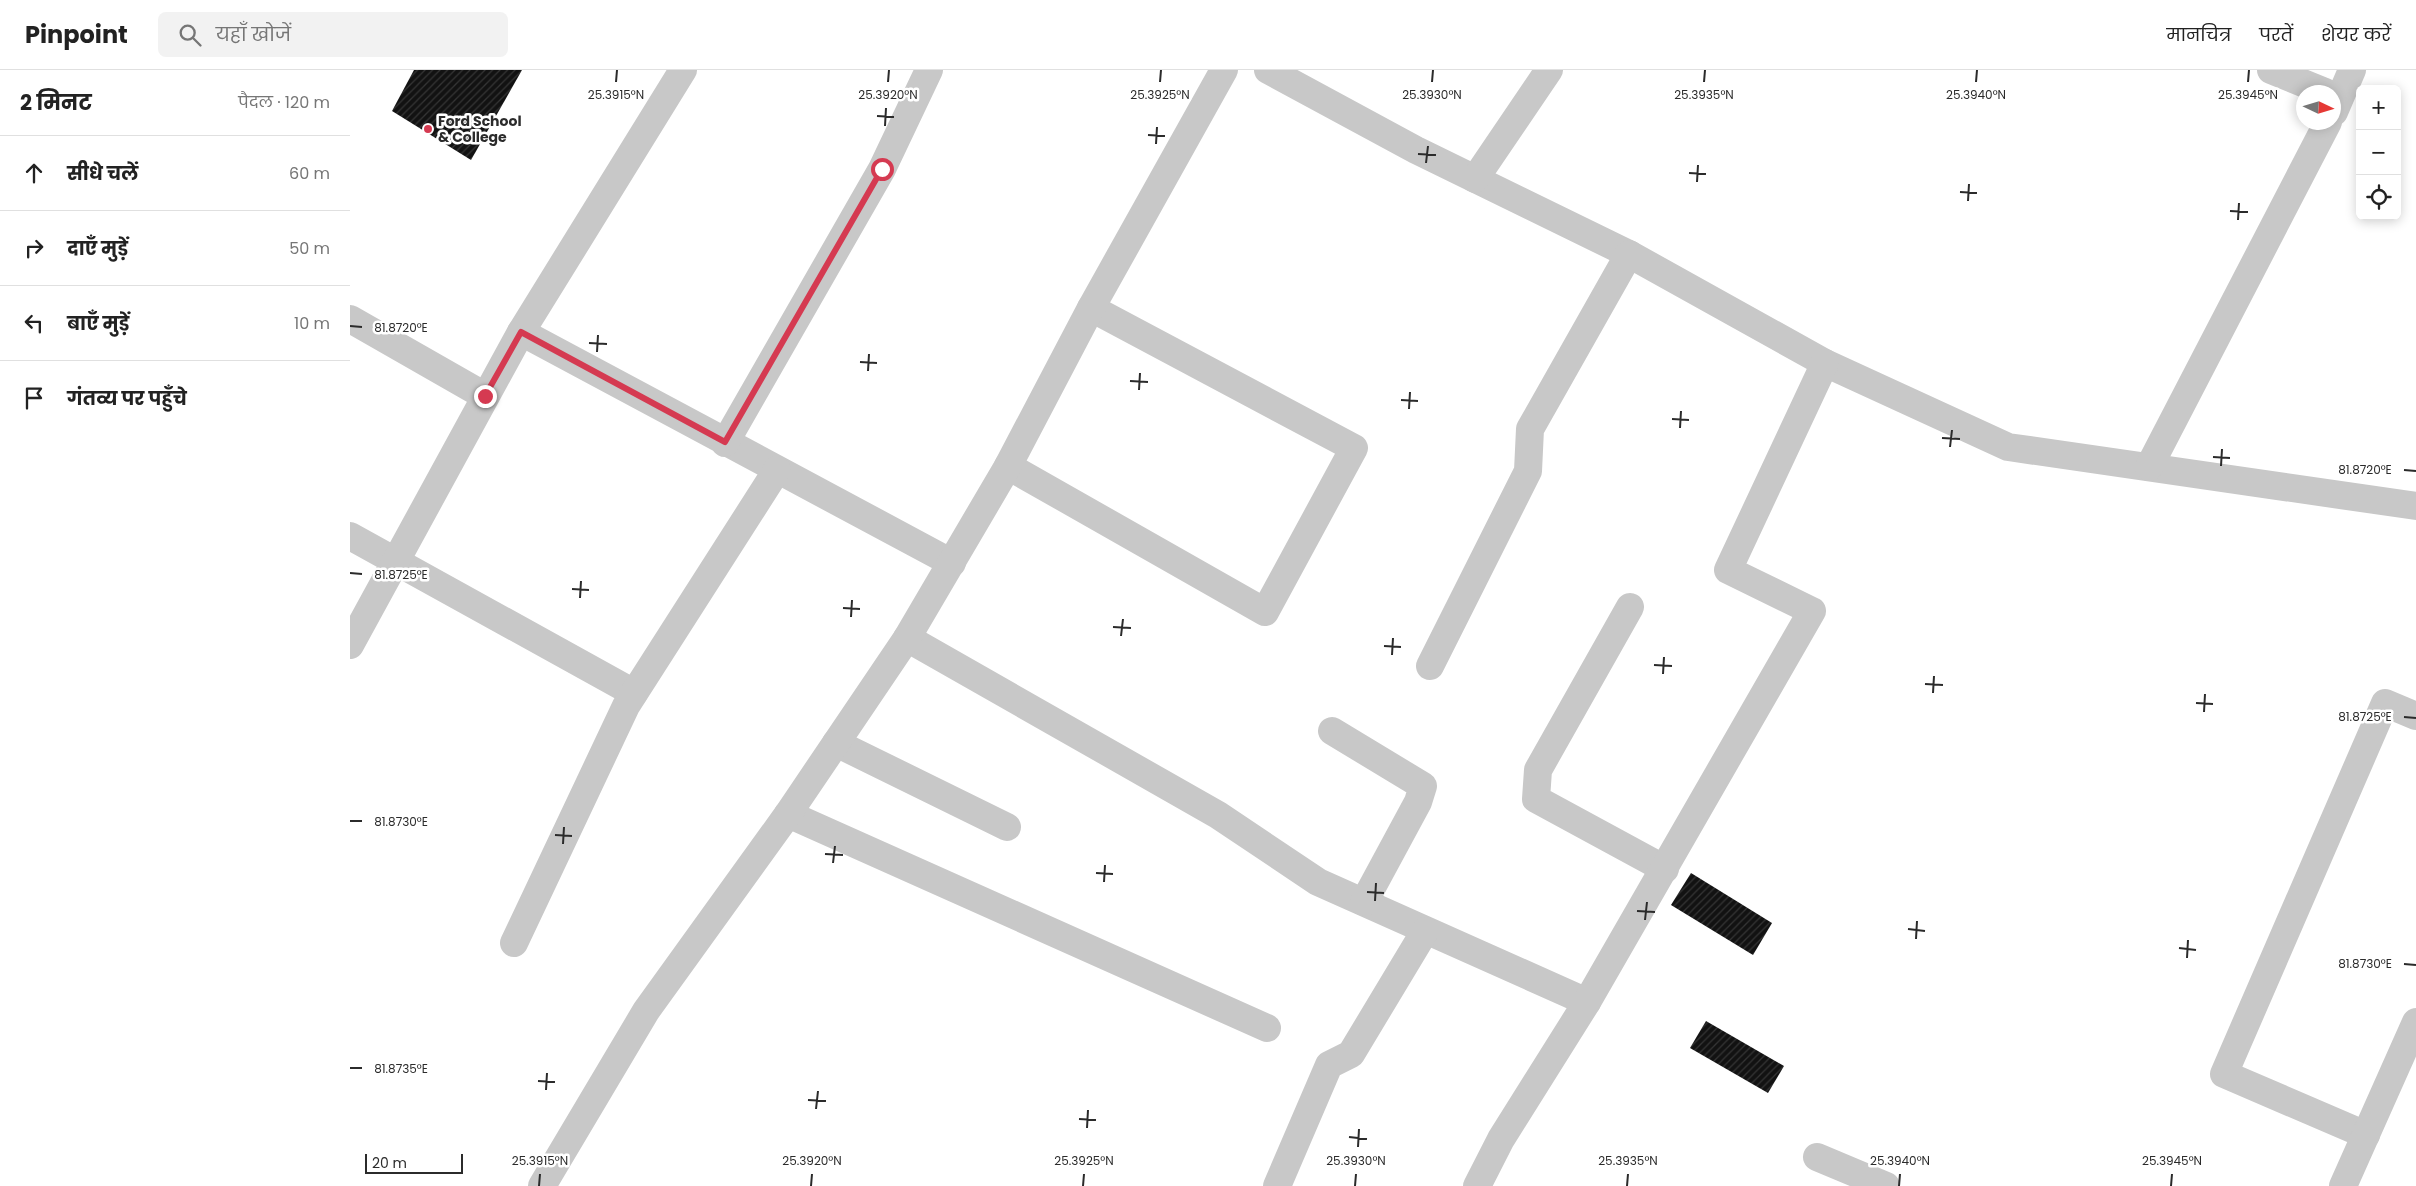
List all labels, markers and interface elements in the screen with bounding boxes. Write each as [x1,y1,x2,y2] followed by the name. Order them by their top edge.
[158,12,508,57] search box
[25,18,128,51] text: Pinpoint
[176,21,204,49] icon: search
[216,21,291,48] text: यहाँ खोजें
[2166,22,2231,47] text: मानचित्र
[2259,22,2293,47] text: परतें
[2321,22,2391,47] text: शेयर करें
[2296,85,2341,130] north arrow
[2356,85,2401,220] map controls
[2356,85,2401,130] button: +
[588,86,644,103] text: 25.3915°N
[858,86,918,103] text: 25.3920°N
[1130,86,1190,103] text: 25.3925°N
[1402,86,1462,103] text: 25.3930°N
[1674,86,1734,103] text: 25.3935°N
[1946,86,2006,103] text: 25.3940°N
[2218,86,2278,103] text: 25.3945°N
[20,88,92,117] text: 2 मिनट
[238,91,330,114] text: पैदल · 120 m
[438,111,522,147] place label: Ford School & College
[422,123,434,135] marker: Ford School & College
[2356,130,2401,175] button: −
[871,158,894,181] route start
[20,159,48,187] icon: ahead
[67,160,138,187] text: सीधे चलें
[289,162,330,185] text: 60 m
[2356,175,2401,220] button: locate
[20,234,48,262] icon: right
[67,235,128,262] text: दाएँ मुड़ें
[289,237,330,260] text: 50 m
[20,309,48,337] icon: left
[67,310,129,337] text: बाएँ मुड़ें
[294,312,330,335] text: 10 m
[374,319,428,336] text: 81.8720°E
[20,384,48,412] icon: arrive
[67,385,187,412] text: गंतव्य पर पहुँचे
[474,385,497,408] route end
[2338,461,2392,478] text: 81.8720°E
[374,566,428,583] text: 81.8725°E
[2338,708,2392,725] text: 81.8725°E
[374,813,428,830] text: 81.8730°E
[2338,955,2392,972] text: 81.8730°E
[374,1060,428,1077] text: 81.8735°E
[365,1151,462,1174] scale bar
[512,1152,568,1169] text: 25.3915°N
[782,1152,842,1169] text: 25.3920°N
[1054,1152,1114,1169] text: 25.3925°N
[1326,1152,1386,1169] text: 25.3930°N
[1598,1152,1658,1169] text: 25.3935°N
[1870,1152,1930,1169] text: 25.3940°N
[2142,1152,2202,1169] text: 25.3945°N
[372,1153,407,1173] text: 20 m

